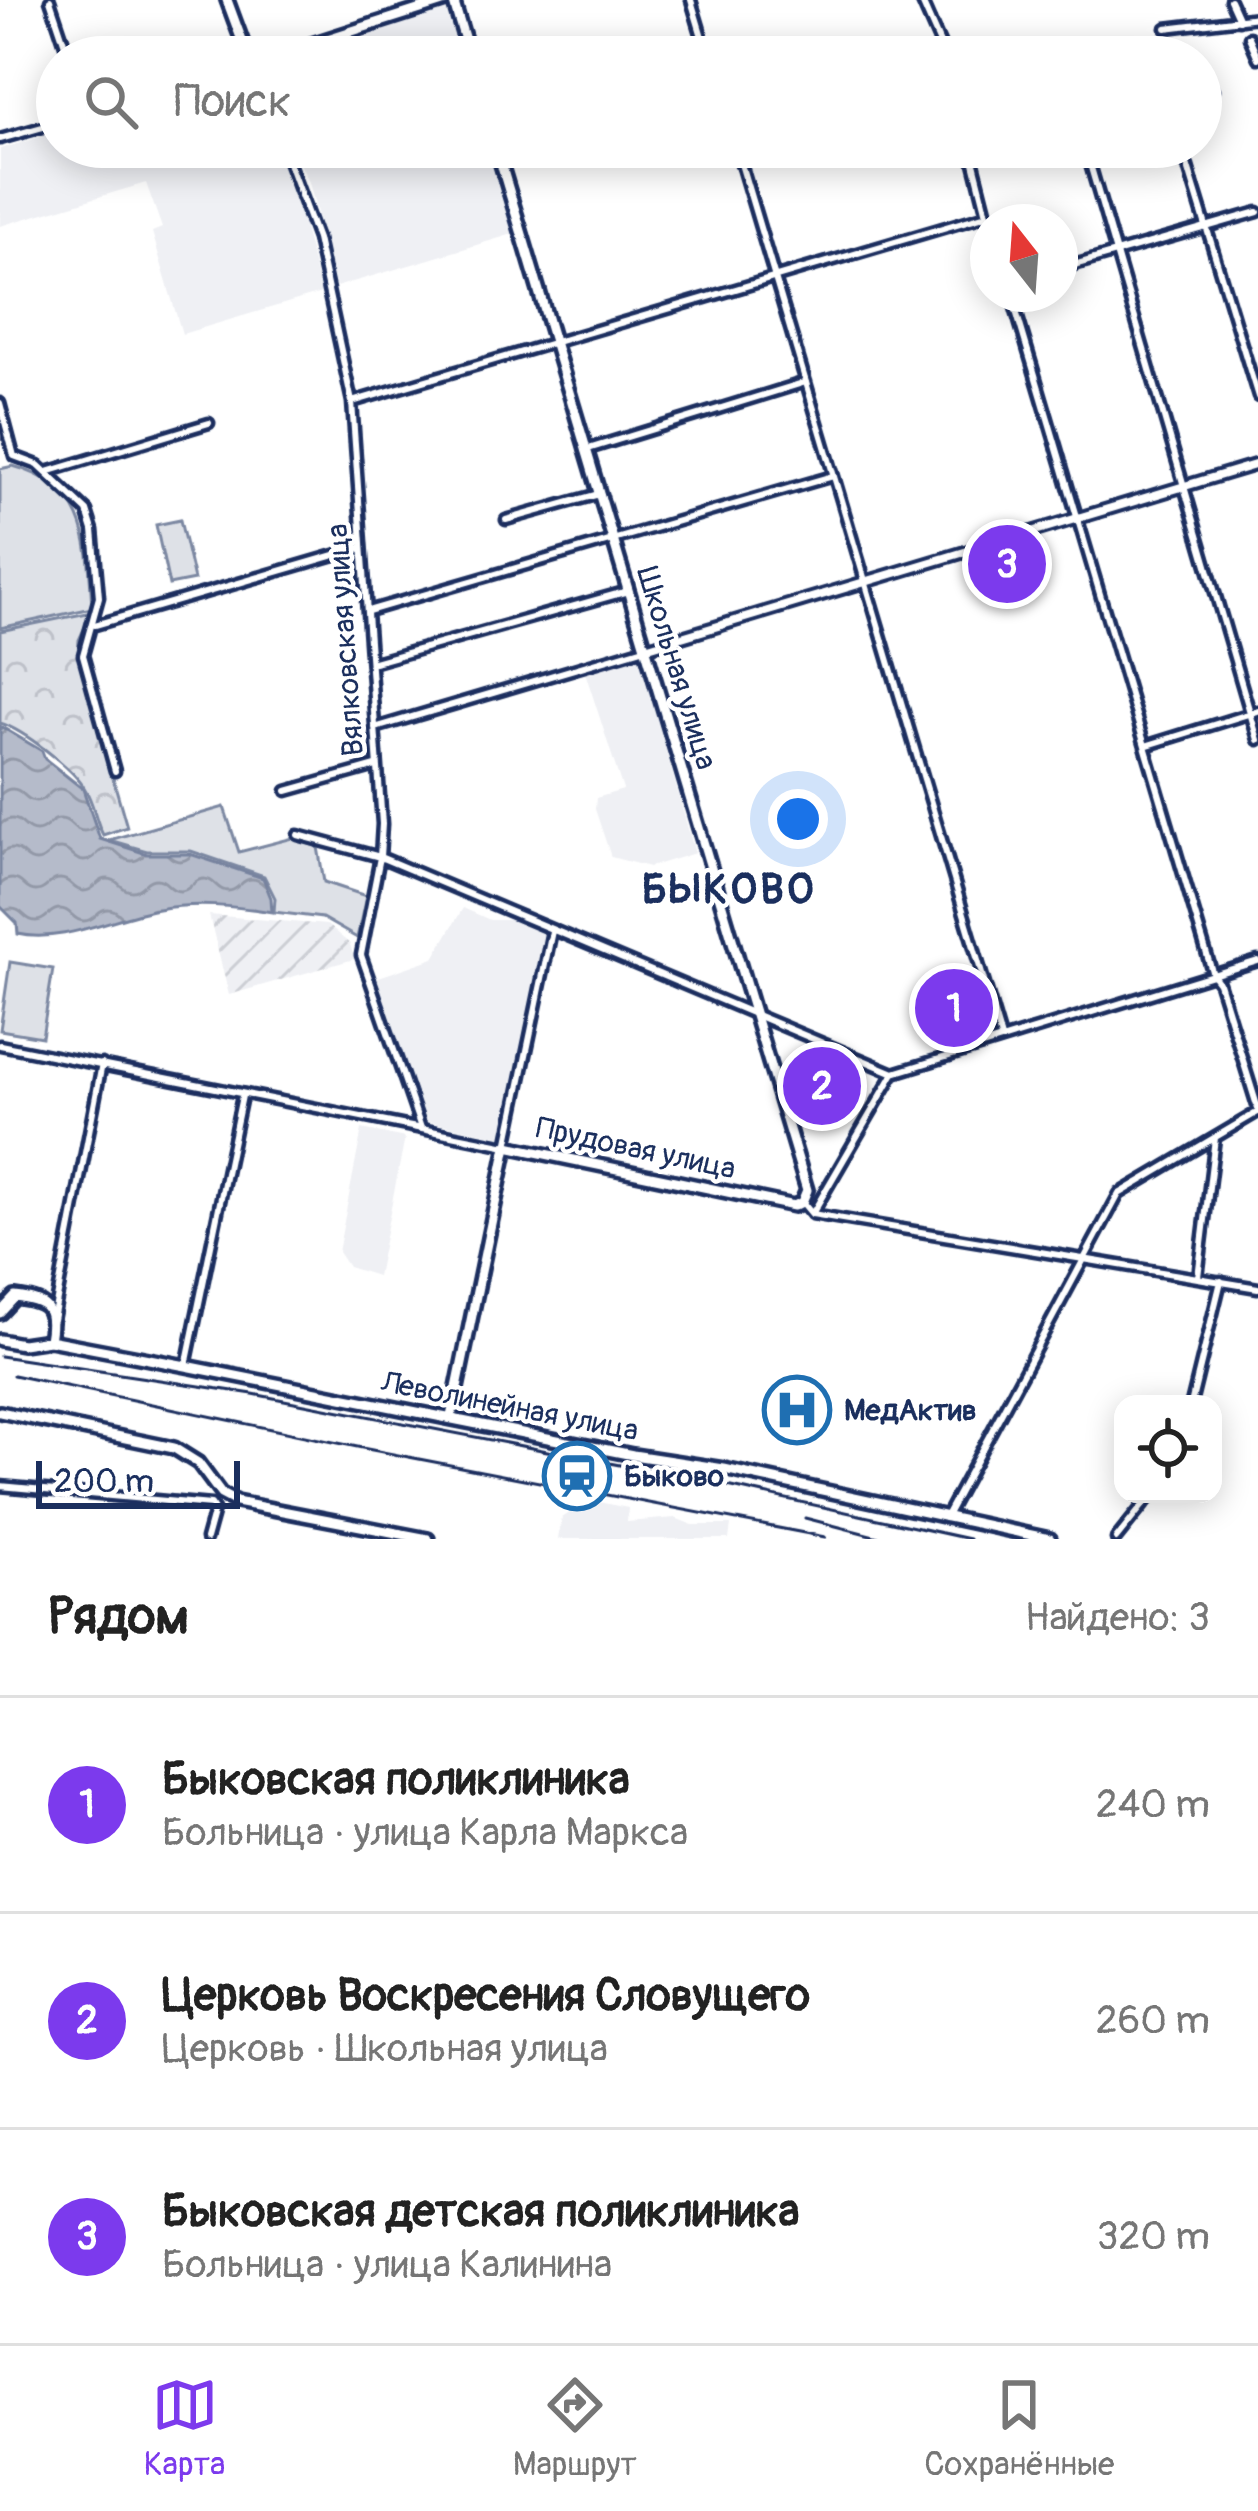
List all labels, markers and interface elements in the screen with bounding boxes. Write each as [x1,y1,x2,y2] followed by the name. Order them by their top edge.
[36,36,1222,168] search box
[78,69,144,135] icon: search
[174,74,291,130] text: Поиск
[970,204,1078,312] north arrow
[968,519,1046,609] pin: 3
[319,522,372,758] street label: Вялковская улица
[628,562,725,774] street label: Школьная улица
[768,789,828,849] your location
[642,864,816,916] district label: БЫКОВО
[915,963,993,1053] pin: 1
[783,1041,861,1131] pin: 2
[533,1109,739,1188] street label: Прудовая улица
[377,1363,642,1450] street label: Леволинейная улица
[762,1375,832,1445] hospital icon: МедАктив
[844,1392,976,1429] place label: МедАктив
[1114,1395,1222,1503] map controls
[1114,1395,1222,1503] button: locate
[542,1441,612,1511] station icon: Быково
[36,1455,240,1508] scale bar
[624,1458,724,1495] place label: Быково
[54,1461,154,1502] text: 200 m
[48,1585,189,1649] text: Рядом
[1025,1593,1210,1642] text: Найдено: 3
[162,1752,630,1808] text: Быковская поликлиника
[79,1780,95,1829] text: 1
[1096,1780,1210,1829] text: 240 m
[162,1808,688,1857] text: Больница · улица Карла Маркса
[162,1968,810,2024] text: Церковь Воскресения Словущего
[76,1996,98,2045] text: 2
[1096,1996,1210,2045] text: 260 m
[162,2024,608,2073] text: Церковь · Школьная улица
[162,2184,799,2240] text: Быковская детская поликлиника
[76,2212,98,2261] text: 3
[1097,2212,1210,2261] text: 320 m
[162,2240,612,2289] text: Больница · улица Калинина
[144,2372,225,2485] tab: Карта
[513,2372,637,2485] tab: Маршрут
[924,2372,1114,2485] tab: Сохранённые

